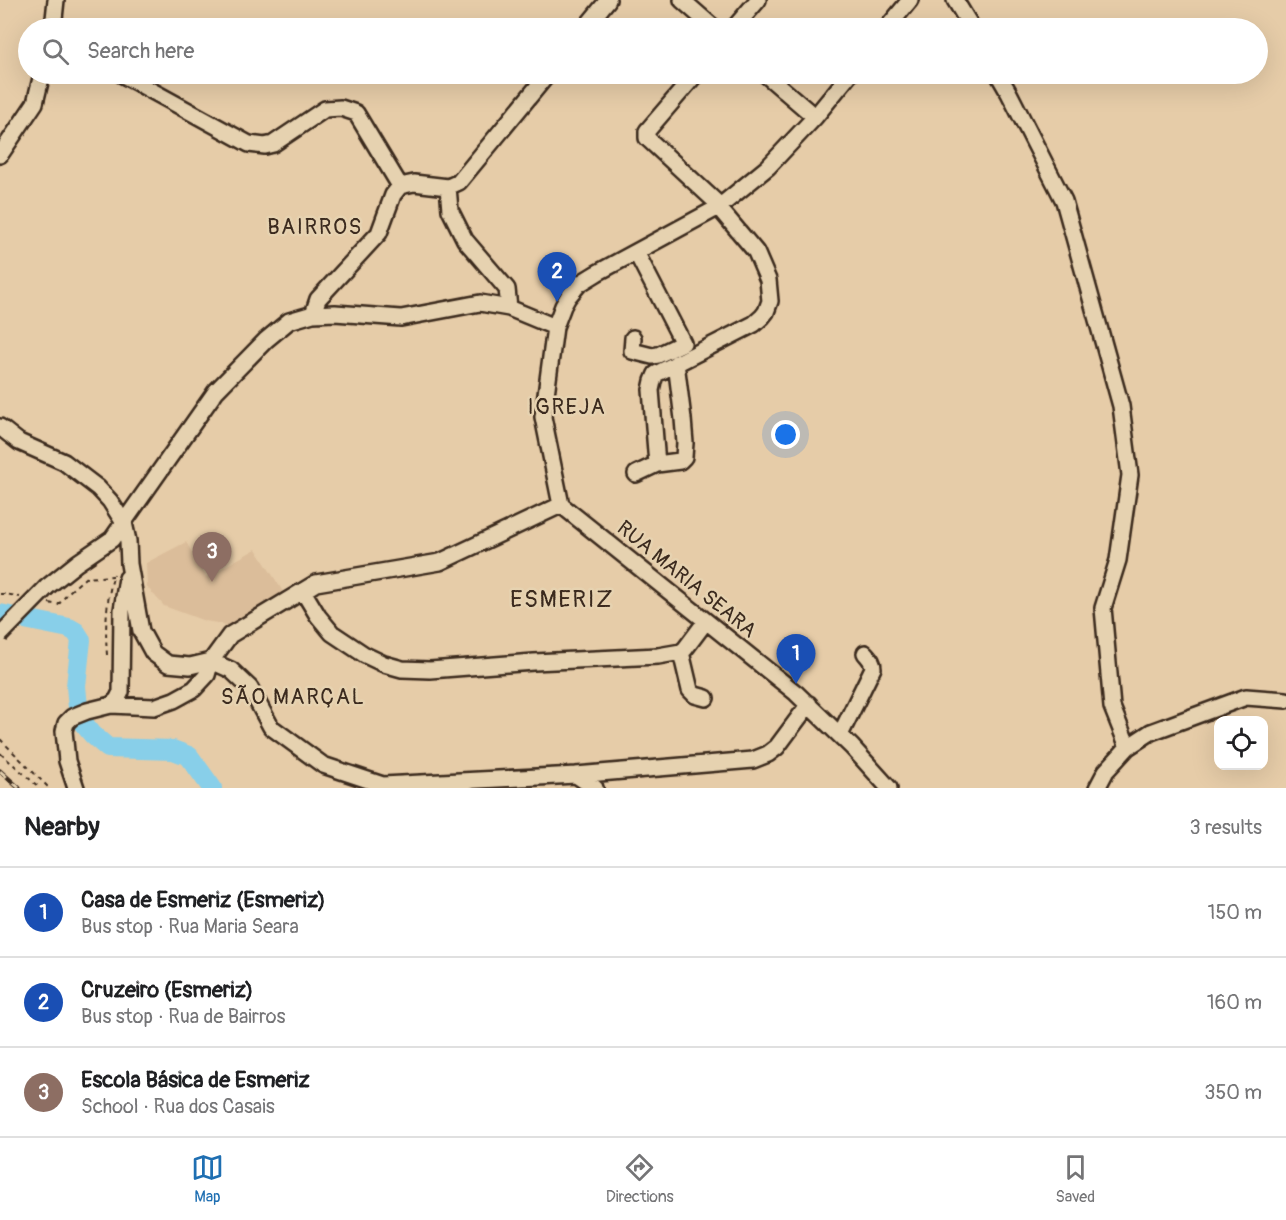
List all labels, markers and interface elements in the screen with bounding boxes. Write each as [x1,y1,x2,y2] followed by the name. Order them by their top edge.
[18,18,1268,84] search box
[39,35,72,68] icon: search
[87,37,194,65] text: Search here
[267,213,363,241] district label: BAIRROS
[538,252,576,302] pin: 2
[528,393,606,421] district label: IGREJA
[771,420,800,449] your location
[611,515,762,644] street label: RUA MARIA SEARA
[192,532,232,582] pin: 3
[510,585,614,614] district label: ESMERIZ
[776,634,816,684] pin: 1
[221,683,365,711] district label: SÃO MARÇAL
[1214,716,1268,770] map controls
[1214,716,1268,770] button: locate
[24,811,100,843] text: Nearby
[1190,815,1262,840] text: 3 results
[81,886,326,914] text: Casa de Esmeriz (Esmeriz)
[40,900,47,925] text: 1
[1208,900,1262,925] text: 150 m
[81,914,299,939] text: Bus stop · Rua Maria Seara
[81,976,253,1004] text: Cruzeiro (Esmeriz)
[38,990,49,1015] text: 2
[1207,990,1262,1015] text: 160 m
[81,1004,285,1029] text: Bus stop · Rua de Bairros
[81,1066,310,1094] text: Escola Básica de Esmeriz
[38,1080,49,1105] text: 3
[1204,1080,1262,1105] text: 350 m
[81,1094,275,1119] text: School · Rua dos Casais
[191,1151,224,1207] tab: Map
[606,1151,674,1207] tab: Directions
[1055,1151,1095,1207] tab: Saved

